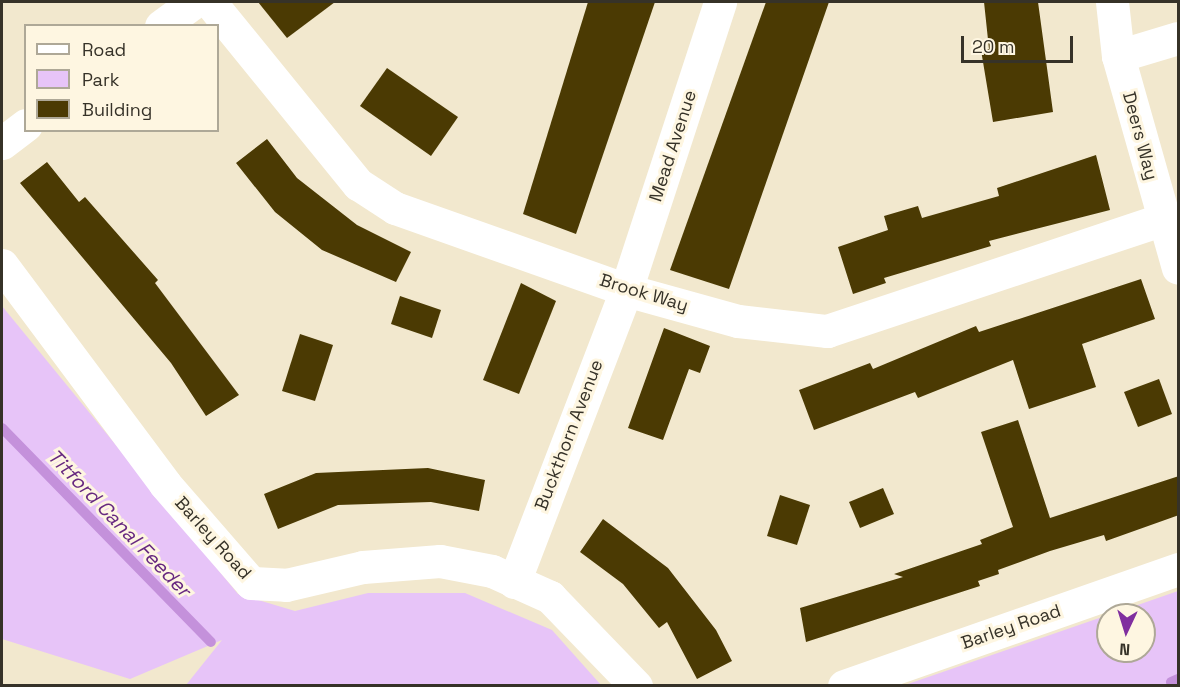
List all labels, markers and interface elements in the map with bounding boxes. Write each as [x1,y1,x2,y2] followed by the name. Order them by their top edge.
[24,24,219,132] legend
[964,24,1076,62] scale bar
[972,35,1015,58] text: 20 m
[82,38,126,61] text: Road
[82,68,119,91] text: Park
[645,87,701,205] street label: Mead Avenue
[1118,89,1162,183] street label: Deers Way
[82,98,152,121] text: Building
[597,269,691,317] street label: Brook Way
[530,357,608,513] street label: Buckthorn Avenue
[42,444,196,602] water label: Titford Canal Feeder
[170,492,256,584] street label: Barley Road
[958,600,1064,654] street label: Barley Road
[1096,603,1156,663] north arrow
[1119,639,1131,660] text: N

